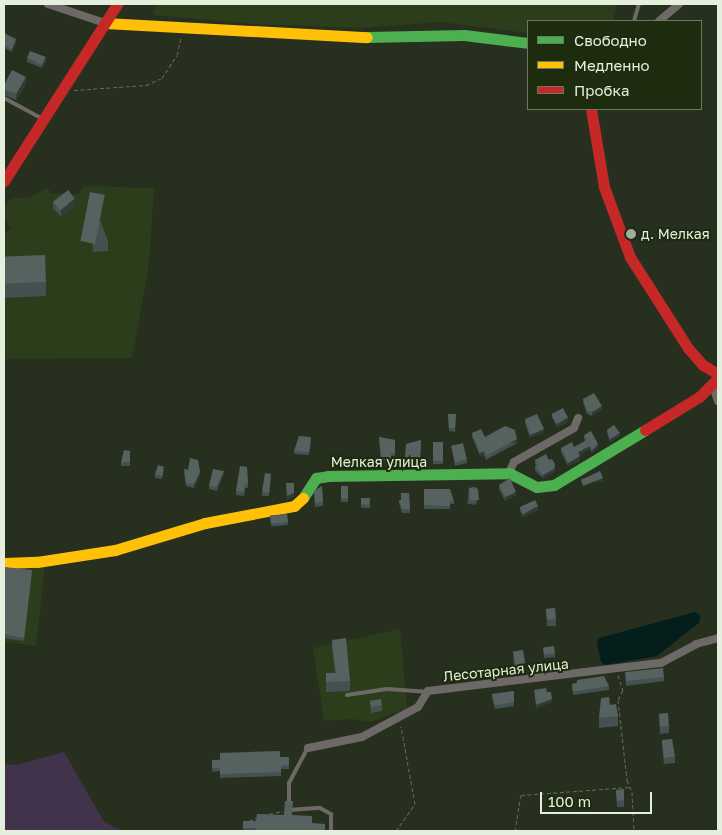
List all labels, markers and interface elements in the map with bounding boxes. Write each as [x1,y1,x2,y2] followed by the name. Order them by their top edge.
[527,20,702,110] legend
[574,31,647,49] text: Свободно
[574,56,650,74] text: Медленно
[574,81,629,99] text: Пробка
[641,226,710,242] place label: д. Мелкая
[625,228,637,240] marker: д. Мелкая
[331,454,427,470] street label: Мелкая улица
[442,655,570,685] street label: Лесотарная улица
[542,782,654,814] scale bar
[548,792,591,810] text: 100 m

